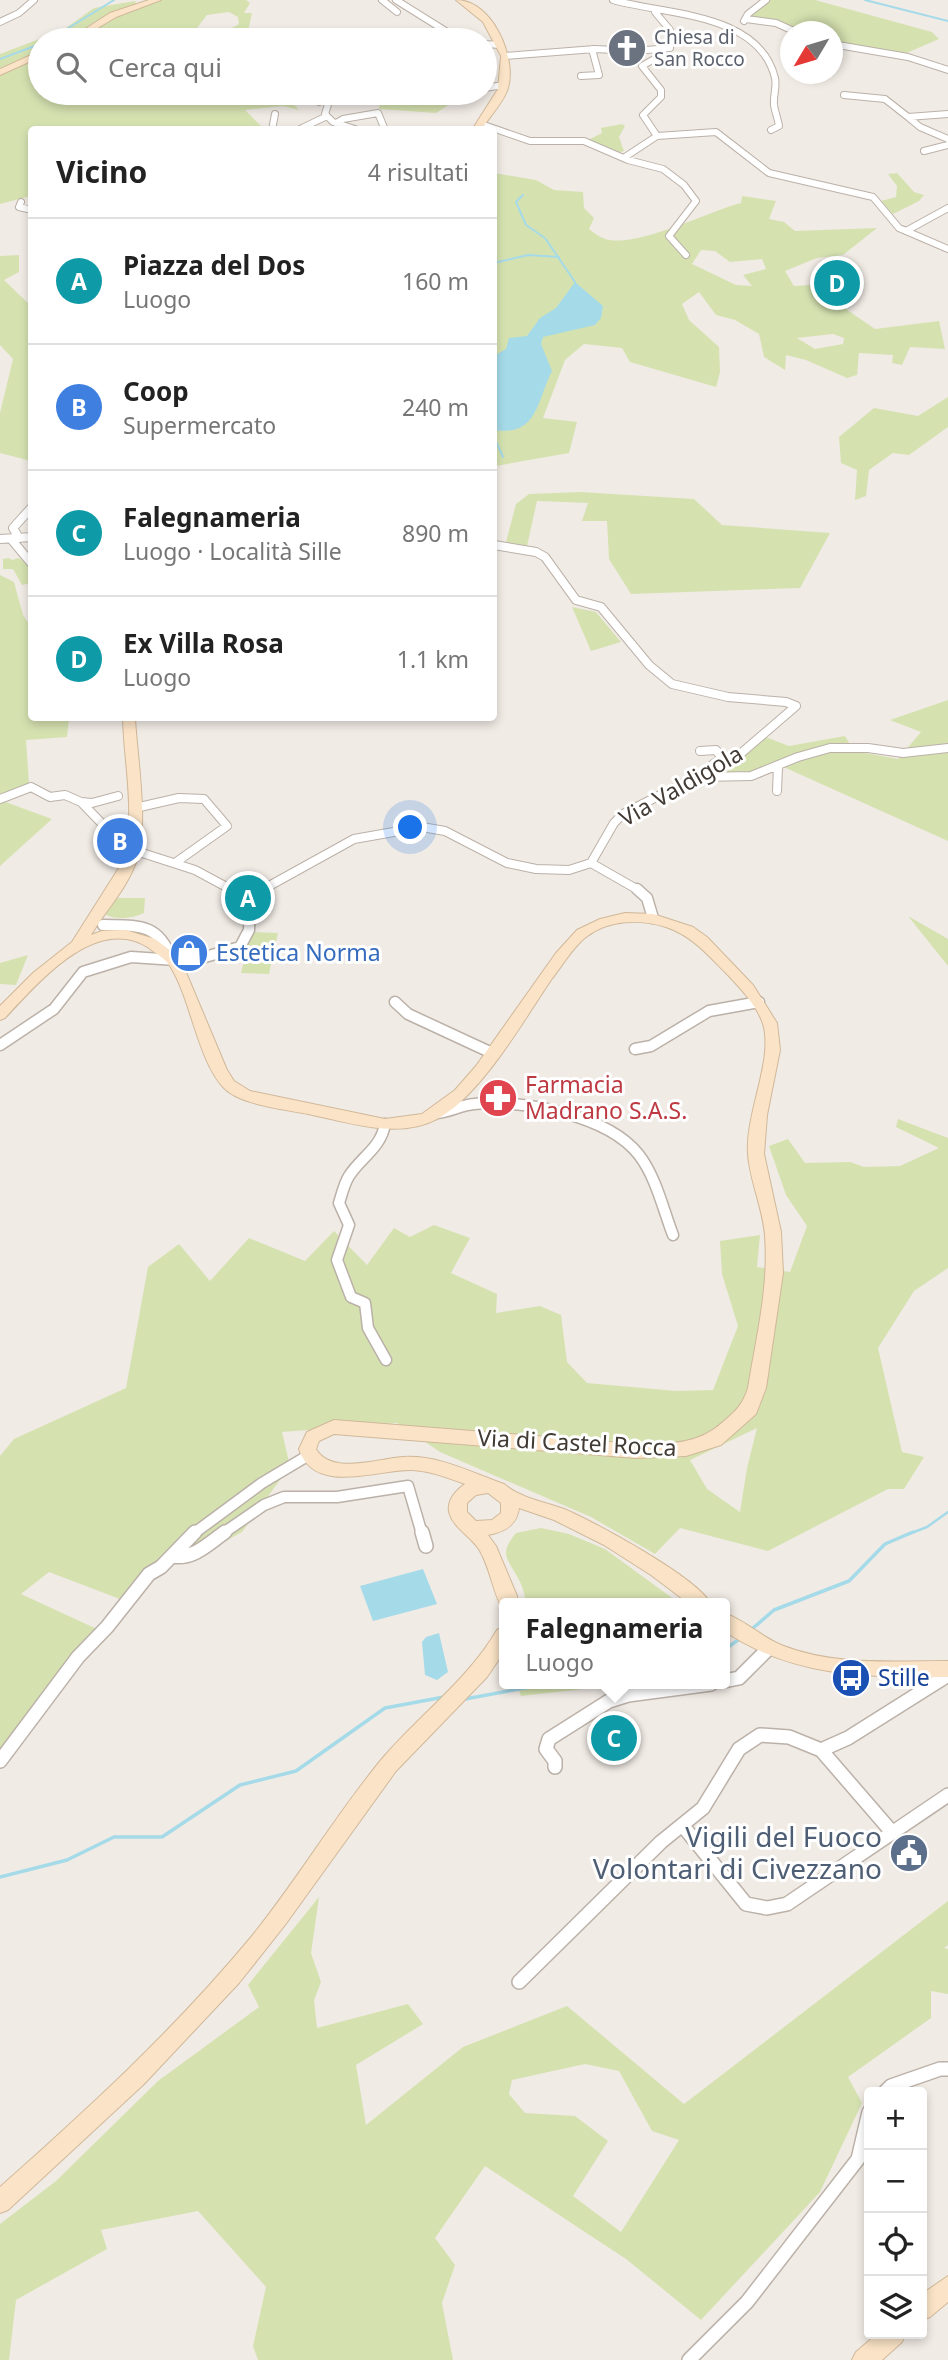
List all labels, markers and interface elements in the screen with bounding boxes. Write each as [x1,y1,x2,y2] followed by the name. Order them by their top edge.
[780,21,843,84] north arrow
[654,24,745,72] place label: Chiesa di San Rocco
[606,27,648,69] church icon: Chiesa di San Rocco
[28,28,497,105] search box
[52,48,90,86] icon: search
[108,49,222,85] text: Cerca qui
[56,151,147,192] text: Vicino
[368,156,469,188] text: 4 risultati
[123,247,305,283] text: Piazza del Dos
[814,257,860,309] pin: D
[71,265,87,297] text: A
[402,265,469,297] text: 160 m
[123,283,191,315] text: Luogo
[123,373,189,409] text: Coop
[71,391,87,423] text: B
[402,391,469,423] text: 240 m
[123,409,276,441] text: Supermercato
[123,499,301,535] text: Falegnameria
[72,517,86,549] text: C
[402,517,469,549] text: 890 m
[123,535,342,567] text: Luogo · Località Sille
[123,625,284,661] text: Ex Villa Rosa
[71,643,87,675] text: D
[397,643,469,675] text: 1.1 km
[123,661,191,693] text: Luogo
[613,737,748,833] street label: Via Valdigola
[393,810,427,844] your location
[97,815,143,867] pin: B
[225,872,271,924] pin: A
[168,932,210,974] shop icon: Estetica Norma
[216,936,381,968] place label: Estetica Norma
[525,1068,687,1126] place label: Farmacia Madrano S.A.S.
[477,1077,519,1119] pharmacy icon: Farmacia Madrano S.A.S.
[477,1421,678,1463] street label: Via di Castel Rocca
[499,1598,730,1689] popup
[526,1610,703,1646] text: Falegnameria
[526,1646,594,1678] text: Luogo
[830,1657,872,1699] bus stop icon: Stille
[878,1661,930,1693] place label: Stille
[591,1712,637,1764] pin: C
[593,1817,882,1887] place label: Vigili del Fuoco Volontari di Civezzano
[888,1832,930,1874] public building icon: Vigili del Fuoco Volontari di Civezzano
[864,2087,927,2339] map controls
[864,2087,927,2150] button: +
[864,2150,927,2213] button: −
[864,2213,927,2276] button: locate
[864,2276,927,2339] button: layers

